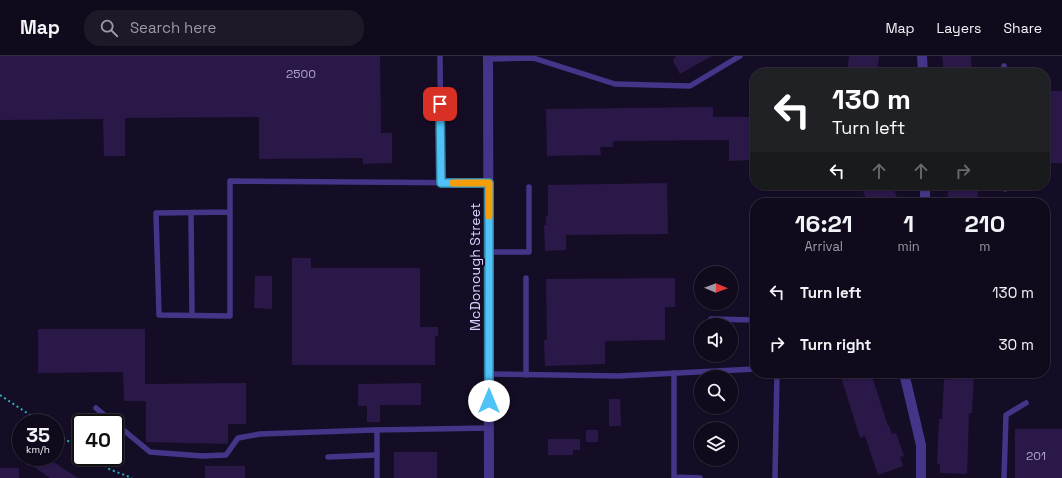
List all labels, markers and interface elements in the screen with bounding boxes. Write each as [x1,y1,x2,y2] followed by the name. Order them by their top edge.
[84,10,364,46] search box
[20,15,60,40] text: Map
[98,17,120,39] icon: search
[130,18,216,37] text: Search here
[885,19,915,37] text: Map
[937,19,981,37] text: Layers
[1003,19,1042,37] text: Share
[286,66,316,82] house number: 2500
[832,81,911,117] text: 130 m
[766,84,818,136] icon: left
[423,87,457,121] pin
[429,93,451,115] icon: arrive
[832,116,905,139] text: Turn left
[826,160,848,182] icon: left
[868,160,890,182] icon: ahead
[910,160,932,182] icon: ahead
[952,160,974,182] icon: right
[466,203,484,331] street label: McDonough Street
[795,208,853,239] text: 16:21
[903,208,914,239] text: 1
[965,208,1005,239] text: 210
[804,238,843,255] text: Arrival
[897,238,920,255] text: min
[979,238,991,255] text: m
[694,266,738,310] north arrow
[694,266,738,466] map controls
[766,281,788,303] icon: left
[800,283,862,302] text: Turn left
[992,283,1034,302] text: 130 m
[694,318,738,362] button: sound
[766,333,788,355] icon: right
[800,335,871,354] text: Turn right
[999,335,1034,354] text: 30 m
[694,370,738,414] button: search
[468,380,510,422] position arrow
[72,414,124,466] speed limit sign: 40
[26,422,50,448] text: 35
[694,422,738,466] button: layers
[26,443,50,456] text: km/h
[1026,448,1046,464] house number: 201

